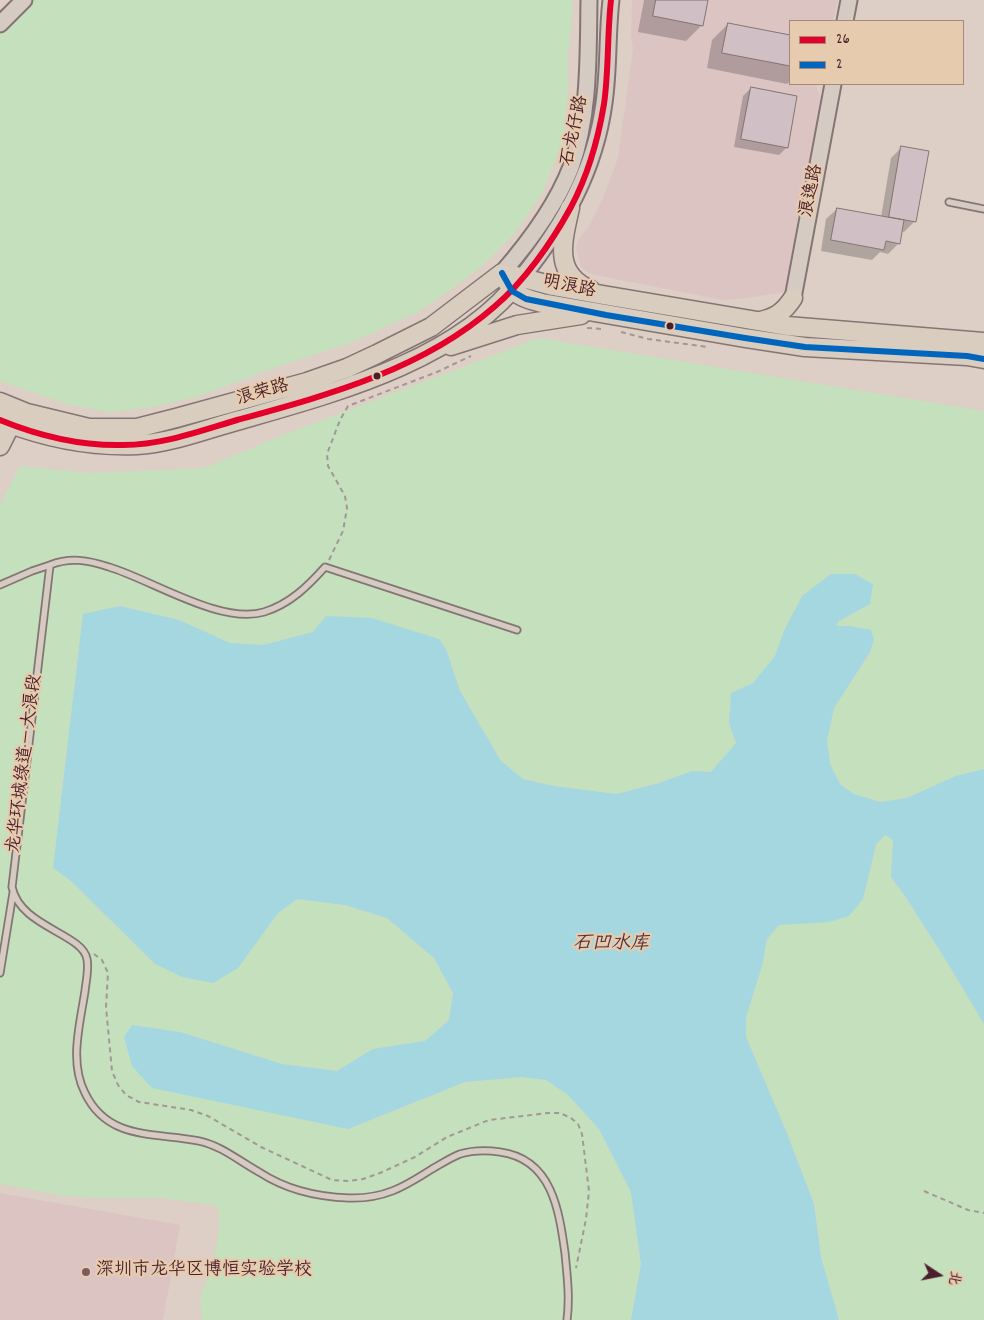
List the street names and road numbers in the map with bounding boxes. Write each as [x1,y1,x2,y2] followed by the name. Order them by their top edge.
[558,94,594,168] street label: 石龙仔路
[797,162,829,220] street label: 浪逸路
[540,272,598,304] street label: 明浪路
[234,376,292,412] street label: 浪荣路
[4,673,48,855] street label: 龙华环城绿道－大浪段

